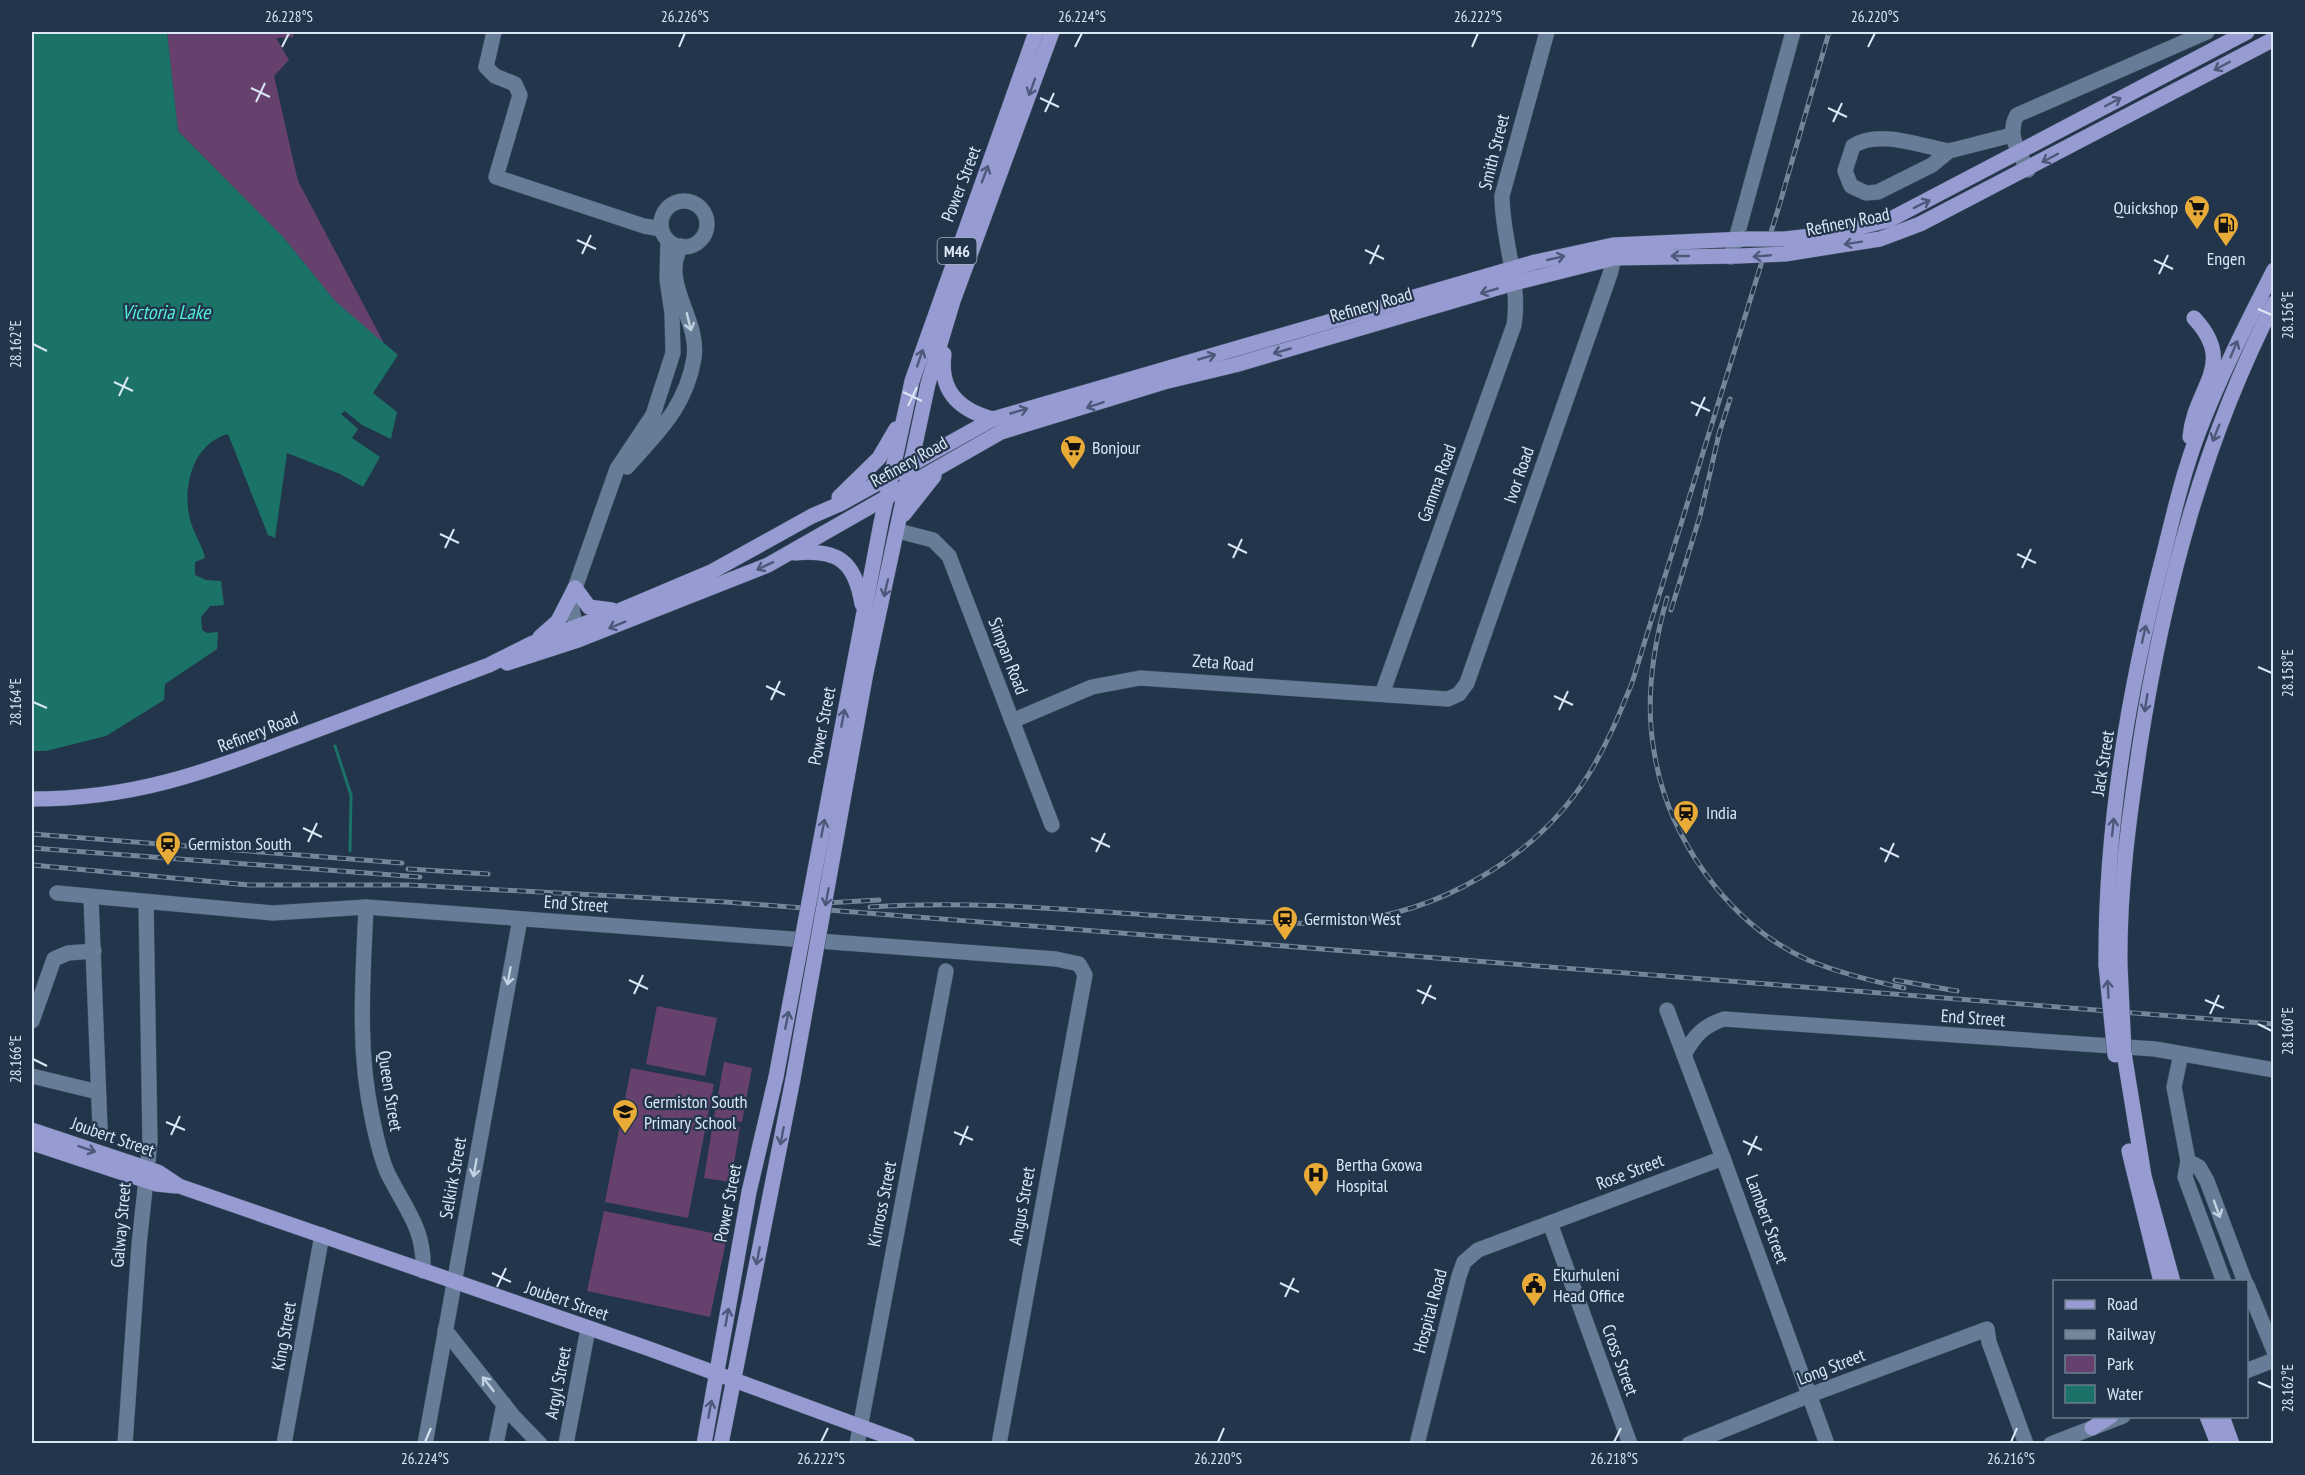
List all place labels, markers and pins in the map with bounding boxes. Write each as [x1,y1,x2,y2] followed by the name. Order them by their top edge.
[2182,193,2212,231] supermarket icon: Quickshop
[2113,196,2178,219] place label: Quickshop
[2211,210,2241,248] fuel station icon: Engen
[2207,247,2245,270] place label: Engen
[1058,433,1088,471] supermarket icon: Bonjour
[1092,436,1141,459] place label: Bonjour
[1671,798,1701,836] station icon: India
[1706,801,1737,824] place label: India
[153,829,183,867] station icon: Germiston South
[188,832,291,855] place label: Germiston South
[1270,904,1300,942] station icon: Germiston West
[1304,907,1401,930] place label: Germiston West
[644,1090,747,1134] place label: Germiston South Primary School
[610,1097,640,1135] school or university icon: Germiston South Primary School
[1336,1153,1423,1197] place label: Bertha Gxowa Hospital
[1301,1160,1331,1198] hospital icon: Bertha Gxowa Hospital
[1553,1263,1625,1307] place label: Ekurhuleni Head Office
[1519,1270,1549,1308] public building icon: Ekurhuleni Head Office

